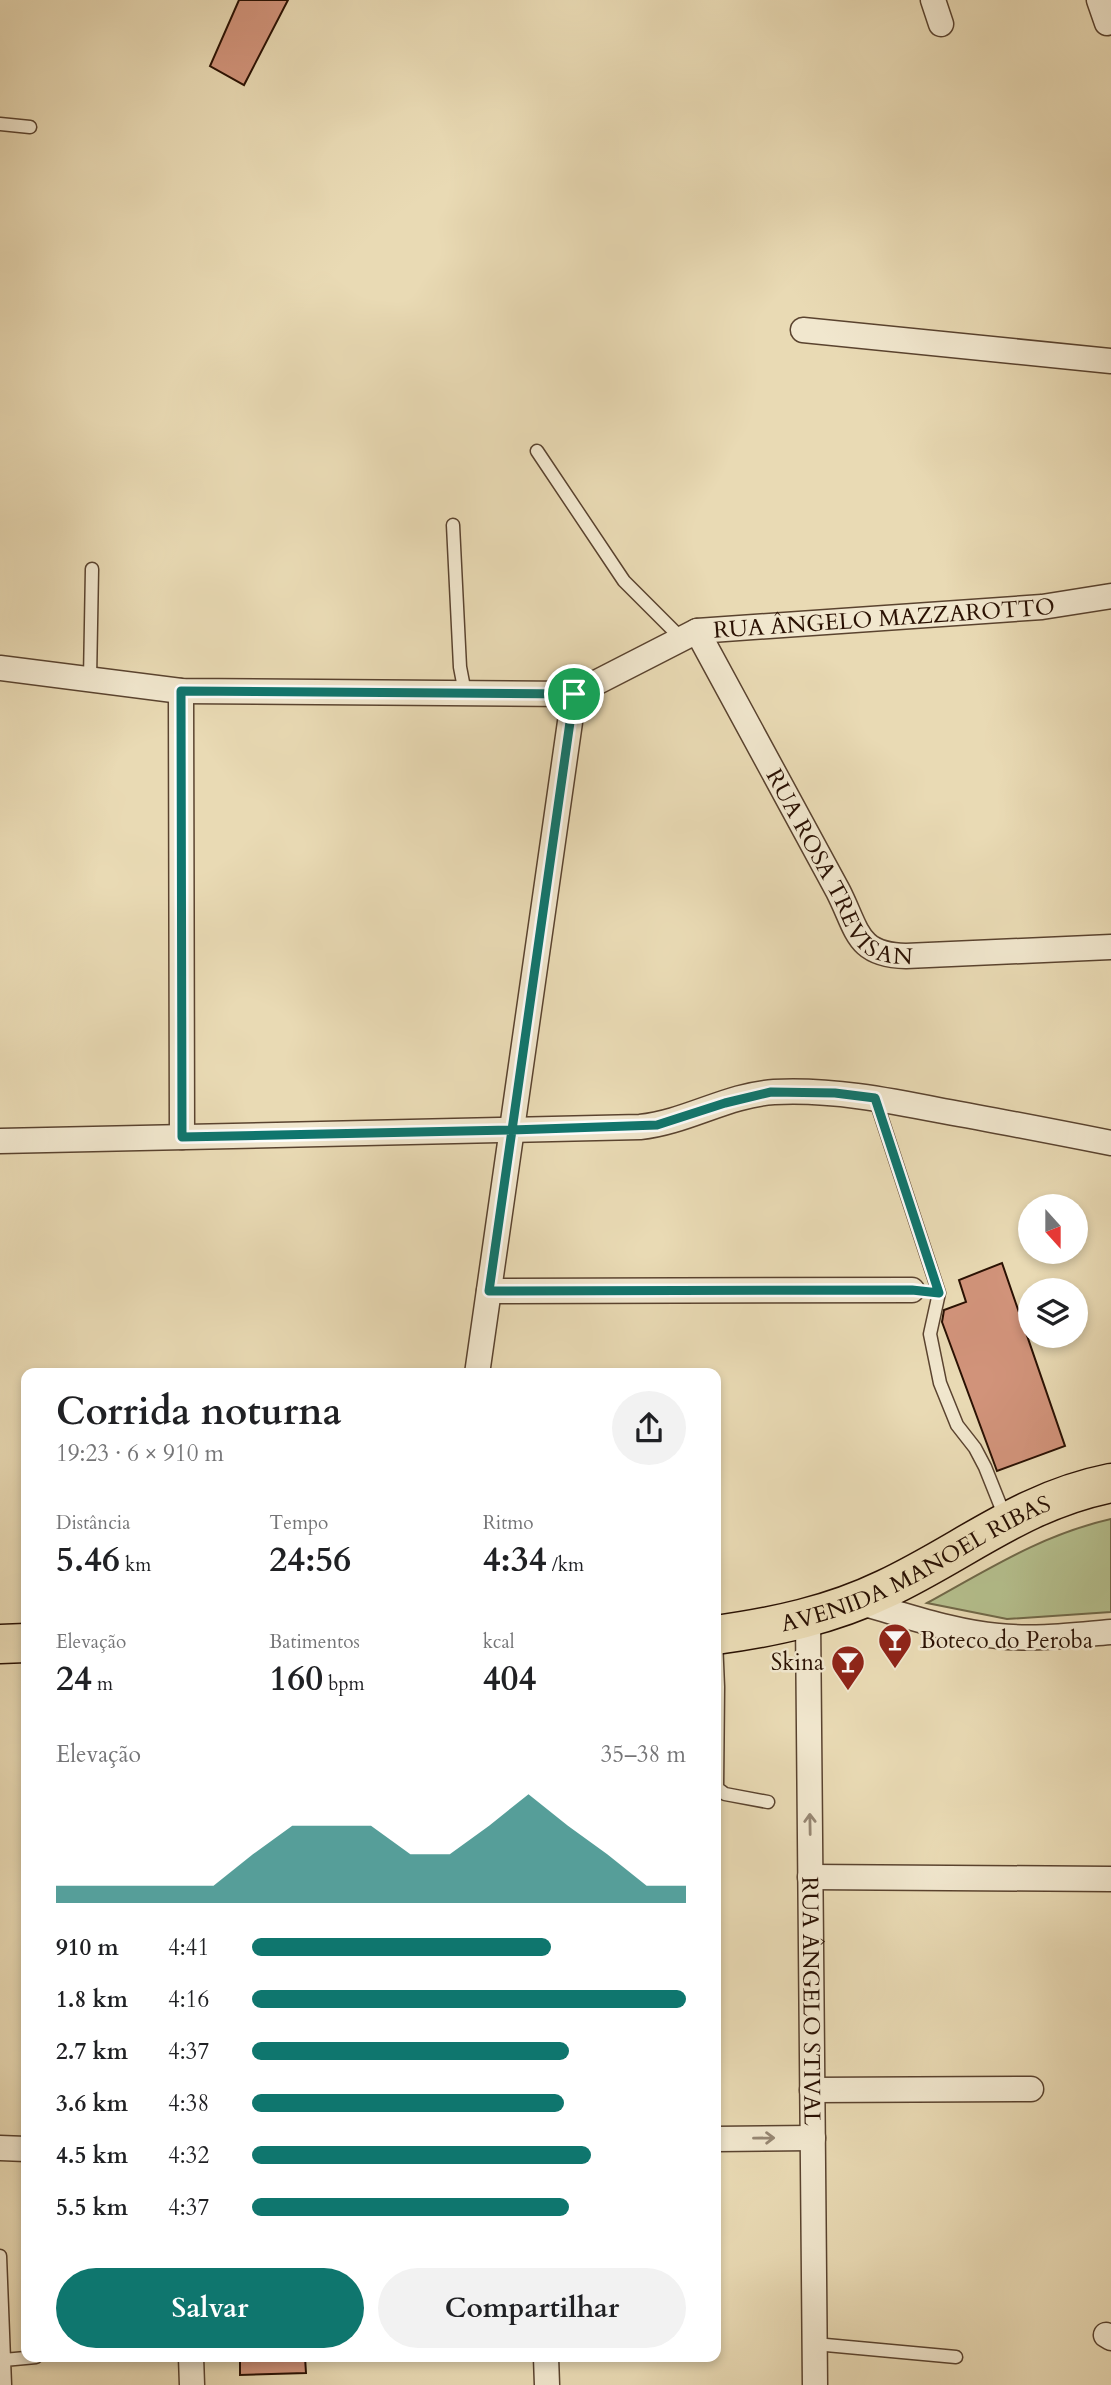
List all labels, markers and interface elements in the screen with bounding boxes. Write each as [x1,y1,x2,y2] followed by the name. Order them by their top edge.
[712,590,1057,646] street label: RUA ÂNGELO MAZZAROTTO
[544,664,604,724] pin
[555,675,593,713] icon: arrive
[759,763,914,972] street label: RUA ROSA TREVISAN
[1018,1194,1088,1264] north arrow
[1018,1194,1088,1348] map controls
[1018,1278,1088,1348] button: layers
[56,1386,342,1438] text: Corrida noturna
[612,1391,686,1465] button: share
[56,1438,224,1469] text: 19:23 · 6 × 910 m
[778,1488,1055,1639] street label: AVENIDA MANOEL RIBAS
[56,1510,130,1536] text: Distância
[269,1510,328,1536] text: Tempo
[483,1510,534,1536] text: Ritmo
[56,1536,120,1584] text: 5.46
[269,1536,351,1584] text: 24:56
[483,1536,547,1584] text: 4:34
[120,1552,151,1578] text: km
[547,1552,584,1578] text: /km
[876,1621,914,1670] bar icon: Boteco do Peroba
[920,1625,1093,1656] place label: Boteco do Peroba
[56,1629,126,1655] text: Elevação
[269,1629,360,1655] text: Batimentos
[483,1629,515,1655] text: kcal
[829,1643,867,1692] bar icon: Skina
[771,1647,824,1678] place label: Skina
[56,1655,92,1703] text: 24
[269,1655,323,1703] text: 160
[483,1655,536,1703] text: 404
[92,1671,113,1697] text: m
[323,1671,365,1697] text: bpm
[56,1739,141,1770] text: Elevação
[601,1739,686,1770] text: 35–38 m
[803,1813,817,1836] one-way arrow
[794,1876,828,2126] street label: RUA ÂNGELO STIVAL
[56,1932,119,1963] text: 910 m
[168,1932,209,1963] text: 4:41
[56,1984,128,2015] text: 1.8 km
[168,1984,209,2015] text: 4:16
[56,2036,128,2067] text: 2.7 km
[168,2036,209,2067] text: 4:37
[56,2088,128,2119] text: 3.6 km
[168,2088,209,2119] text: 4:38
[753,2131,776,2145] one-way arrow
[56,2140,128,2171] text: 4.5 km
[168,2140,209,2171] text: 4:32
[56,2192,128,2223] text: 5.5 km
[168,2192,209,2223] text: 4:37
[56,2268,364,2348] button: Salvar
[378,2268,686,2348] button: Compartilhar

